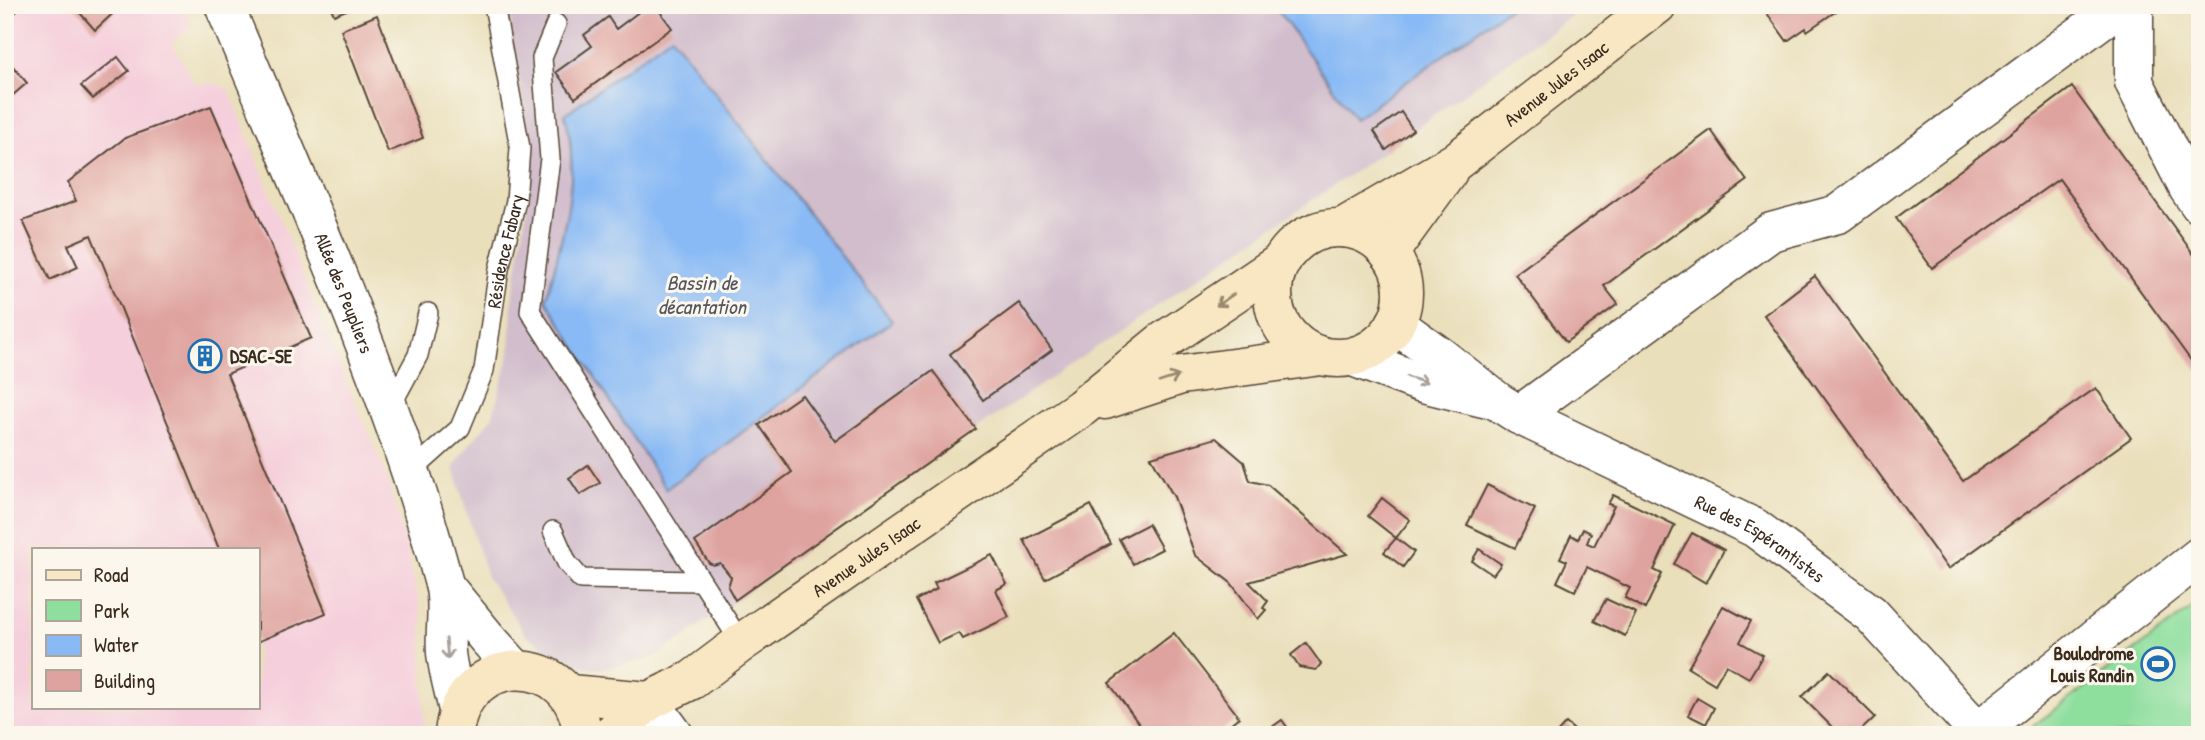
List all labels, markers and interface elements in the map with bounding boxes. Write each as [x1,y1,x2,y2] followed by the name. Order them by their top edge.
[1499,34,1614,132] street label: Avenue Jules Isaac
[480,193,529,310] street label: Résidence Fabary
[308,229,380,357] street label: Allée des Peupliers
[658,268,747,321] water label: Bassin de décantation
[1216,293,1235,307] one-way arrow
[186,337,224,375] building icon: DSAC-SE
[230,343,293,369] place label: DSAC-SE
[1158,372,1180,384] one-way arrow
[1405,375,1427,387] one-way arrow
[1691,488,1830,589] street label: Rue des Espérantistes
[807,510,926,603] street label: Avenue Jules Isaac
[32,548,259,708] legend
[94,560,128,589] text: Road
[94,596,129,625] text: Park
[94,630,139,659] text: Water
[441,638,454,660] one-way arrow
[2051,640,2134,688] place label: Boulodrome Louis Randin
[2139,645,2177,683] sports icon: Boulodrome Louis Randin
[94,666,155,695] text: Building

